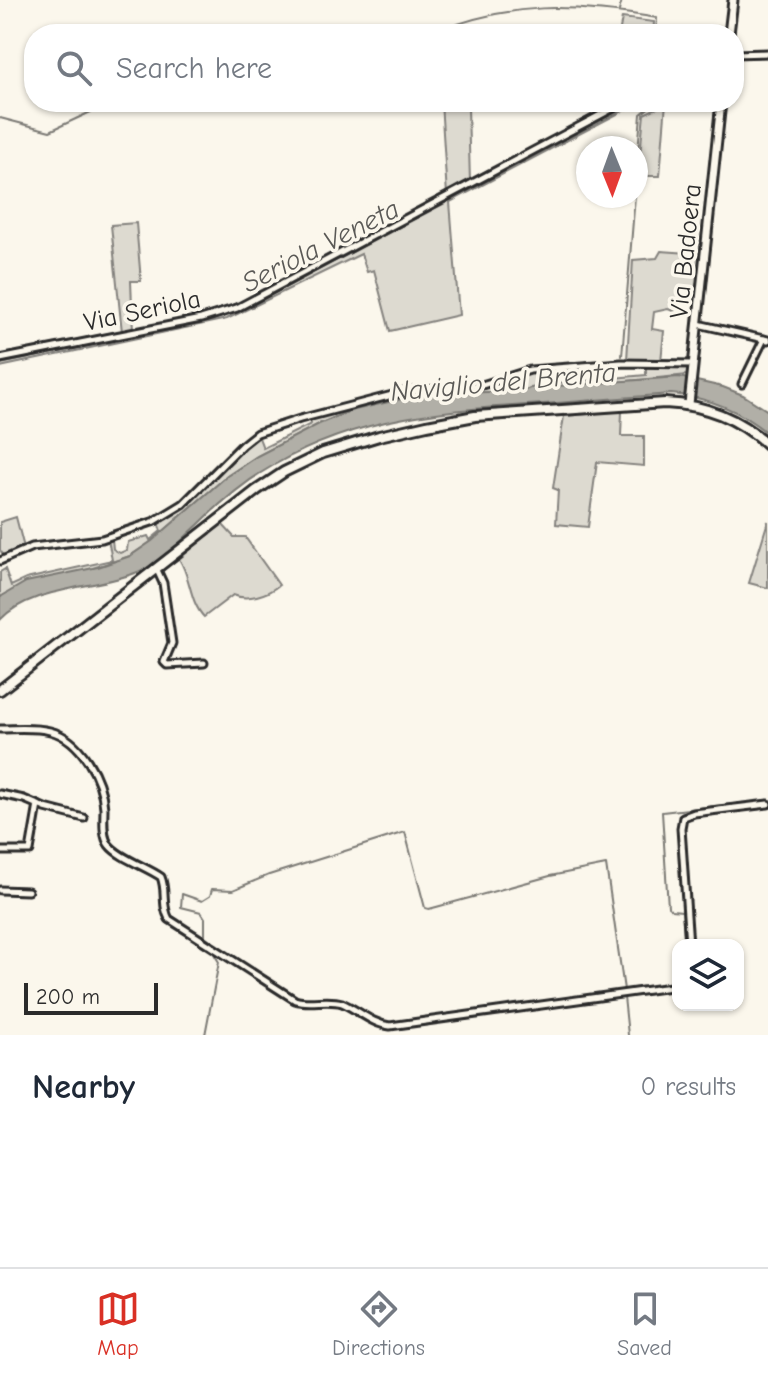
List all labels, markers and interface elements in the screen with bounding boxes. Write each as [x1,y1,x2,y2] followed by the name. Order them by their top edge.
[24,24,744,112] search box
[52,46,96,90] icon: search
[116,51,272,86] text: Search here
[576,136,648,208] north arrow
[664,182,708,320] street label: Via Badoera
[237,193,404,299] water label: Seriola Veneta
[81,284,203,338] street label: Via Seriola
[389,356,617,408] water label: Naviglio del Brenta
[672,939,744,1011] map controls
[672,939,744,1011] button: layers
[24,979,158,1015] scale bar
[36,984,100,1010] text: 200 m
[32,1067,135,1107] text: Nearby
[641,1072,736,1102] text: 0 results
[96,1287,140,1361] tab: Map
[332,1287,425,1361] tab: Directions
[617,1287,672,1361] tab: Saved

